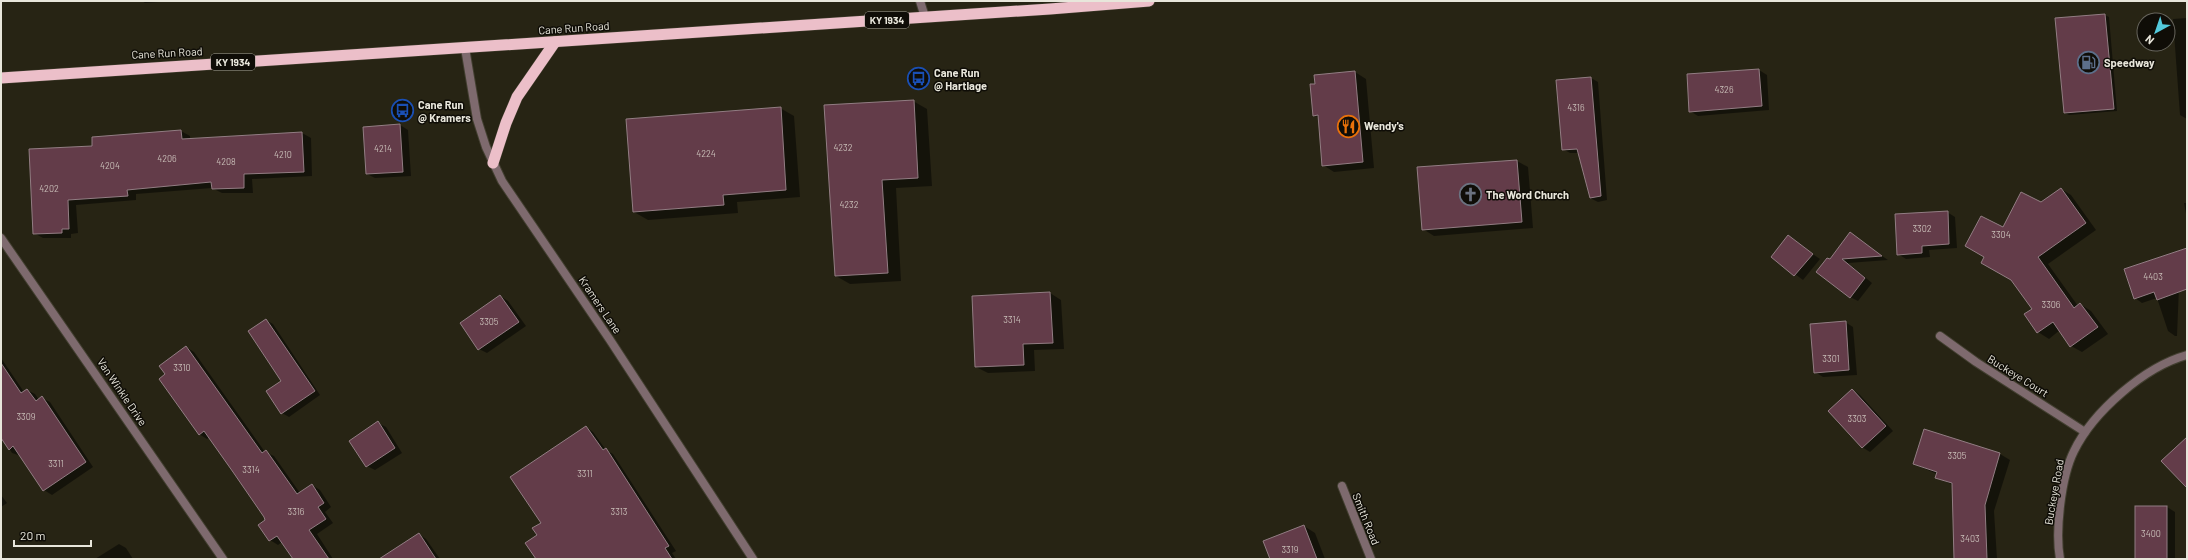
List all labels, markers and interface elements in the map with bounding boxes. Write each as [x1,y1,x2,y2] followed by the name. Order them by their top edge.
[865,12,909,28] road number: KY 1934
[2136,12,2176,52] north arrow
[538,19,610,36] street label: Cane Run Road
[2142,33,2156,47] text: N
[131,44,203,61] street label: Cane Run Road
[2075,50,2101,76] fuel station icon: Speedway
[211,54,255,70] road number: KY 1934
[2104,56,2155,69] place label: Speedway
[906,66,932,92] bus stop icon: Cane Run @ Hartlage
[934,66,987,92] place label: Cane Run @ Hartlage
[1714,84,1734,95] house number: 4326
[390,98,416,124] bus stop icon: Cane Run @ Kramers
[418,98,471,124] place label: Cane Run @ Kramers
[1567,102,1585,113] house number: 4316
[1336,113,1362,139] restaurant icon: Wendy's
[1364,119,1404,132] place label: Wendy's
[833,142,853,153] house number: 4232
[374,143,392,154] house number: 4214
[696,148,716,159] house number: 4224
[274,149,292,160] house number: 4210
[157,153,177,164] house number: 4206
[216,156,236,167] house number: 4208
[100,160,120,171] house number: 4204
[1457,182,1483,208] church icon: The Word Church
[39,183,59,194] house number: 4202
[1486,188,1569,201] place label: The Word Church
[839,199,859,210] house number: 4232
[1912,223,1932,234] house number: 3302
[1991,229,2011,240] house number: 3304
[2143,271,2163,282] house number: 4403
[576,274,624,336] street label: Kramers Lane
[2042,299,2061,310] house number: 3306
[1003,314,1021,325] house number: 3314
[480,316,499,327] house number: 3305
[1986,352,2051,399] street label: Buckeye Court
[1822,353,1840,364] house number: 3301
[95,355,150,428] street label: Van Winkle Drive
[173,362,191,373] house number: 3310
[16,411,36,422] house number: 3309
[1848,413,1867,424] house number: 3303
[1948,450,1967,461] house number: 3305
[48,458,64,469] house number: 3311
[2041,458,2066,526] street label: Buckeye Road
[242,464,260,475] house number: 3314
[577,468,593,479] house number: 3311
[1350,491,1383,547] street label: Smith Road
[288,506,305,517] house number: 3316
[611,506,628,517] house number: 3313
[14,522,91,548] scale bar
[20,528,46,542] text: 20 m
[2141,528,2161,539] house number: 3400
[1960,533,1980,544] house number: 3403
[1281,544,1299,555] house number: 3319

